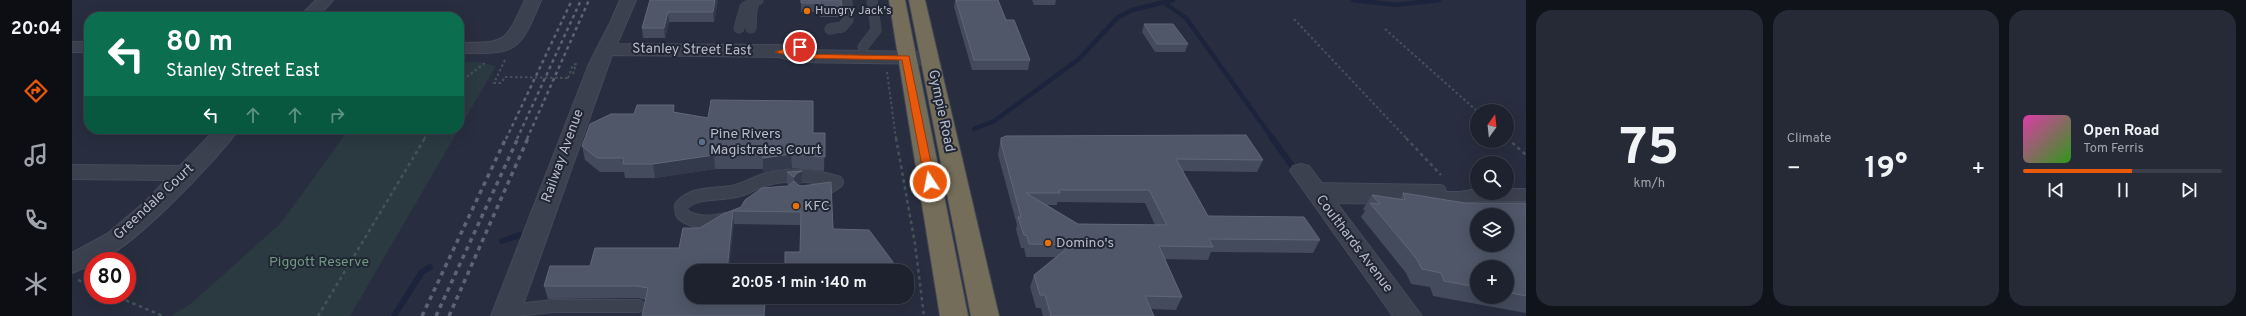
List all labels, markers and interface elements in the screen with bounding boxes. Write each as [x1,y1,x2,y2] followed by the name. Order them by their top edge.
[815,3,892,19] place label: Hungry Jack's
[802,6,812,16] marker: Hungry Jack's
[11,18,61,41] text: 20:04
[166,25,233,61] text: 80 m
[100,28,152,80] icon: left
[783,30,817,64] pin
[789,36,811,58] icon: arrive
[632,40,752,60] street label: Stanley Street East
[166,60,320,83] text: Stanley Street East
[924,68,958,154] street label: Gympie Road
[22,77,50,105] icon: directions
[200,104,222,126] icon: left
[242,104,264,126] icon: ahead
[284,104,306,126] icon: ahead
[326,104,348,126] icon: right
[1470,104,1514,148] north arrow
[1470,104,1514,304] map controls
[538,107,588,205] street label: Railway Avenue
[1619,117,1679,183] text: 75
[2083,122,2160,141] text: Open Road
[710,126,822,159] place label: Pine Rivers Magistrates Court
[1787,131,1831,147] text: Climate
[697,137,707,147] marker: Pine Rivers Magistrates Court
[22,141,50,169] icon: music
[2083,141,2144,157] text: Tom Ferris
[1865,151,1907,188] text: 19°
[1470,156,1514,200] button: search
[1787,156,1801,183] text: −
[1971,156,1985,183] text: +
[110,160,198,244] street label: Greendale Court
[909,161,951,203] position arrow
[1634,176,1665,192] text: km/h
[2045,179,2067,201] icon: previous
[2112,179,2134,201] icon: pause
[2178,179,2200,201] icon: next
[1312,192,1396,296] street label: Coulthards Avenue
[804,198,830,215] place label: KFC
[791,201,801,211] marker: KFC
[22,206,50,234] icon: phone
[1470,208,1514,252] button: layers
[1056,235,1114,252] place label: Domino's
[1043,238,1053,248] marker: Domino's
[84,252,136,304] speed limit sign: 80
[269,254,369,271] park label: Piggott Reserve
[1470,260,1514,304] button: +
[22,270,50,298] icon: climate
[731,274,867,293] text: 20:05 · 1 min · 140 m

